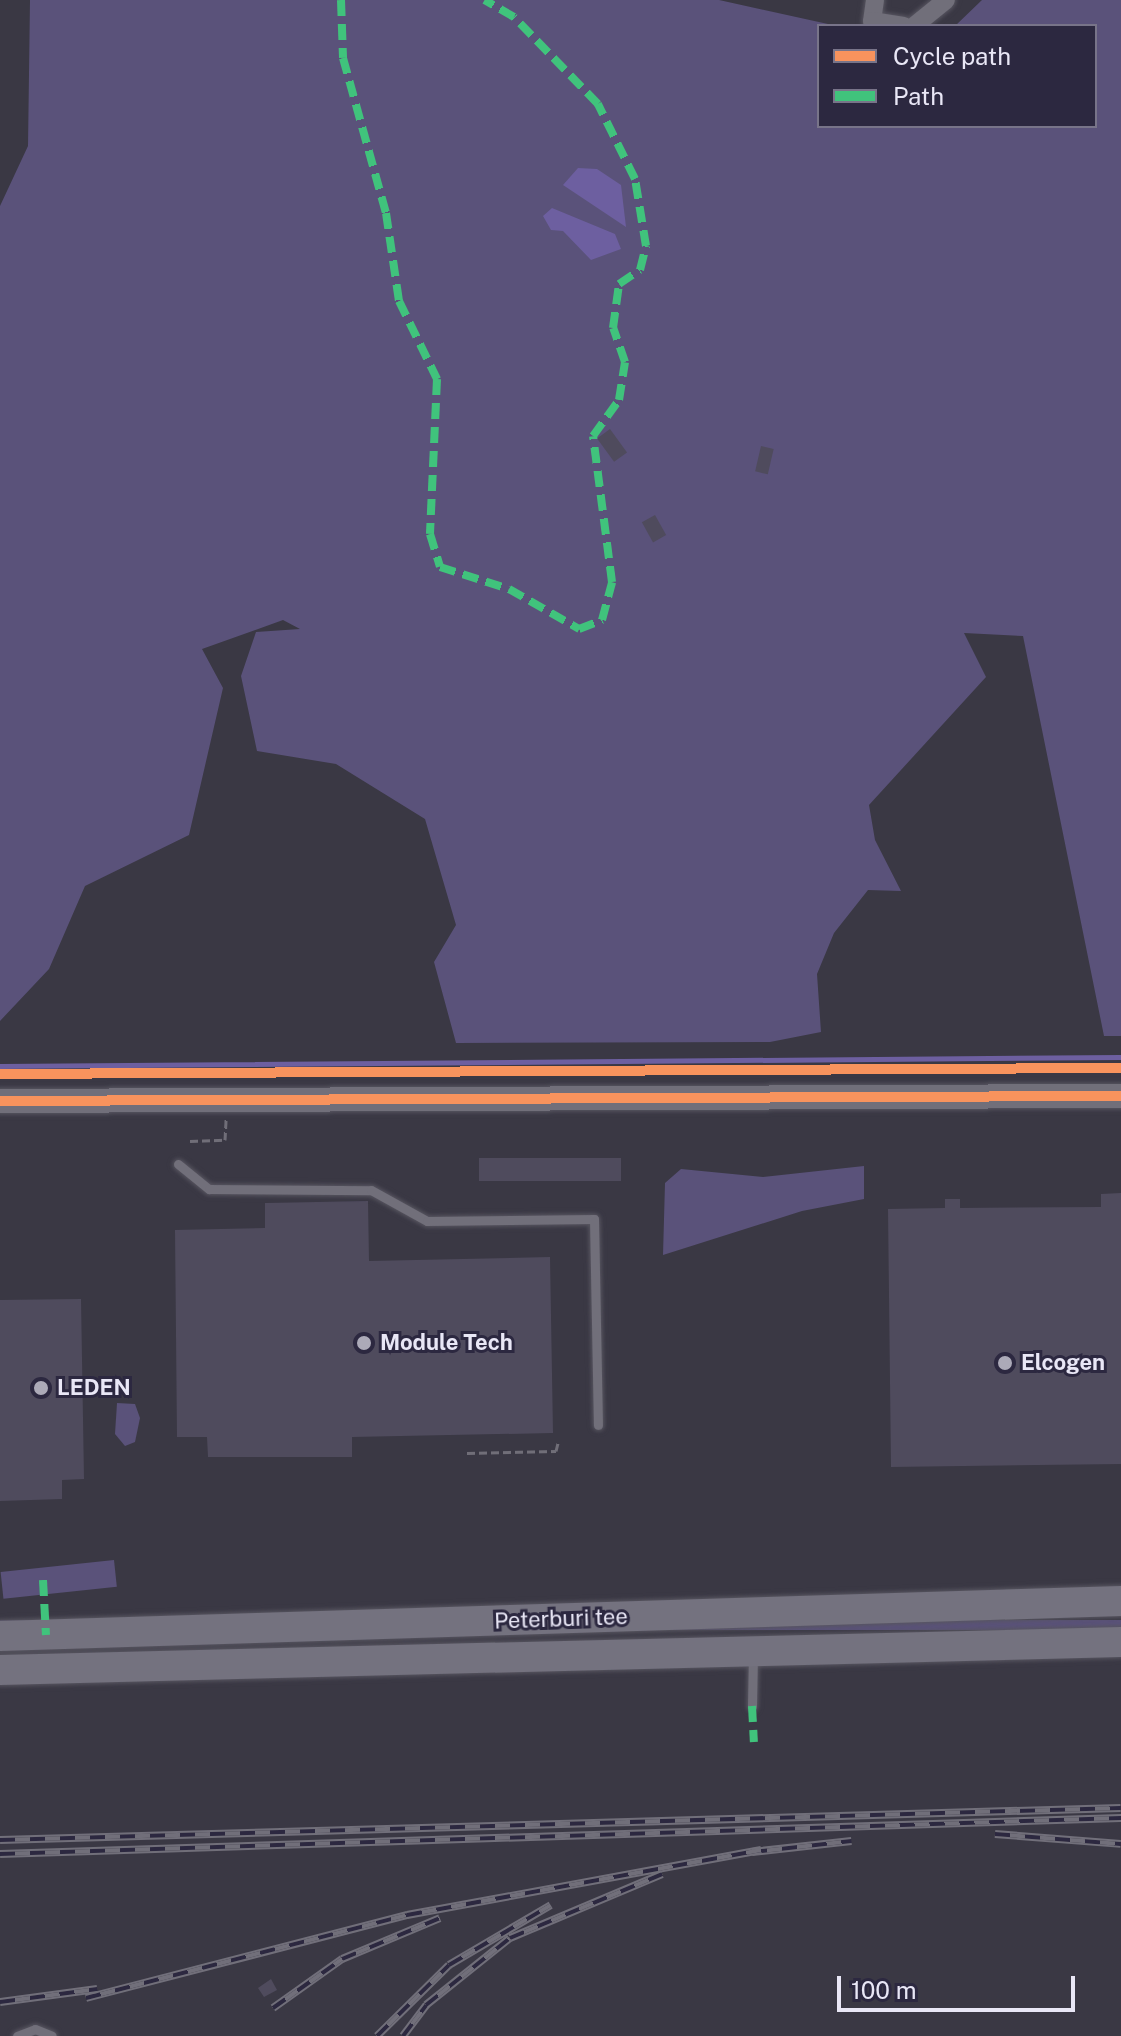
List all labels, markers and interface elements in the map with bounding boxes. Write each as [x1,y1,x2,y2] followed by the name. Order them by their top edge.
[817,24,1097,128] legend
[893,42,1011,70] text: Cycle path
[893,82,944,110] text: Path
[380,1330,513,1356] place label: Module Tech
[355,1334,373,1352] marker: Module Tech
[1021,1350,1105,1376] place label: Elcogen
[996,1354,1014,1372] marker: Elcogen
[57,1375,131,1401] place label: LEDEN
[32,1379,50,1397] marker: LEDEN
[494,1603,628,1635] street label: Peterburi tee
[841,1960,1079,2010] scale bar
[851,1976,917,2004] text: 100 m

